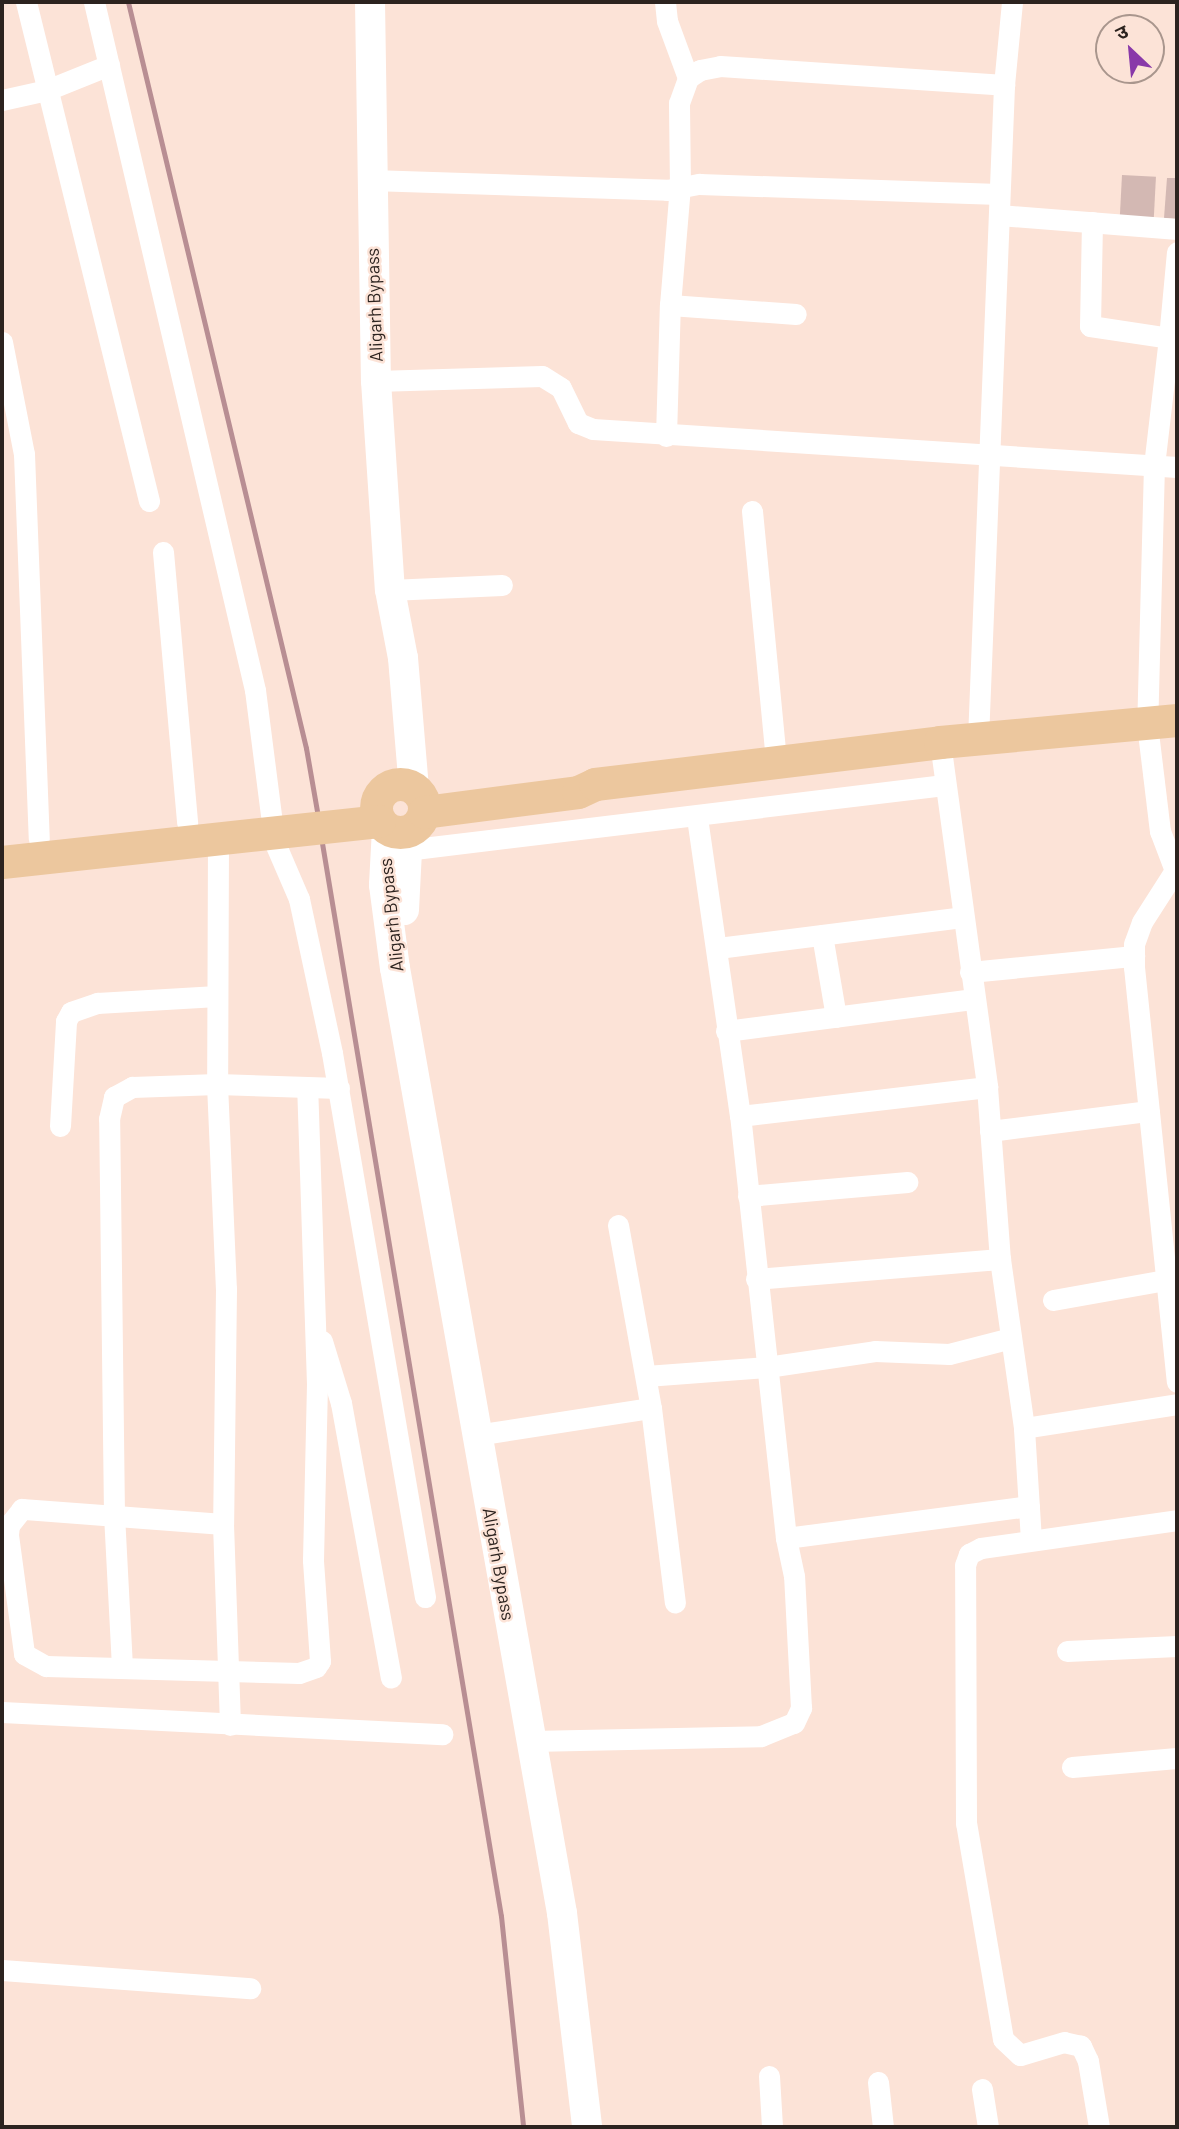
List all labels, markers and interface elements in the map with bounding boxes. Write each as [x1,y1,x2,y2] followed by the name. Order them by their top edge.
[1095,14,1165,84] north arrow
[1111,19,1131,44] text: उ
[361,248,387,362] street label: Aligarh Bypass
[374,857,408,973] street label: Aligarh Bypass
[478,1506,520,1622] street label: Aligarh Bypass

